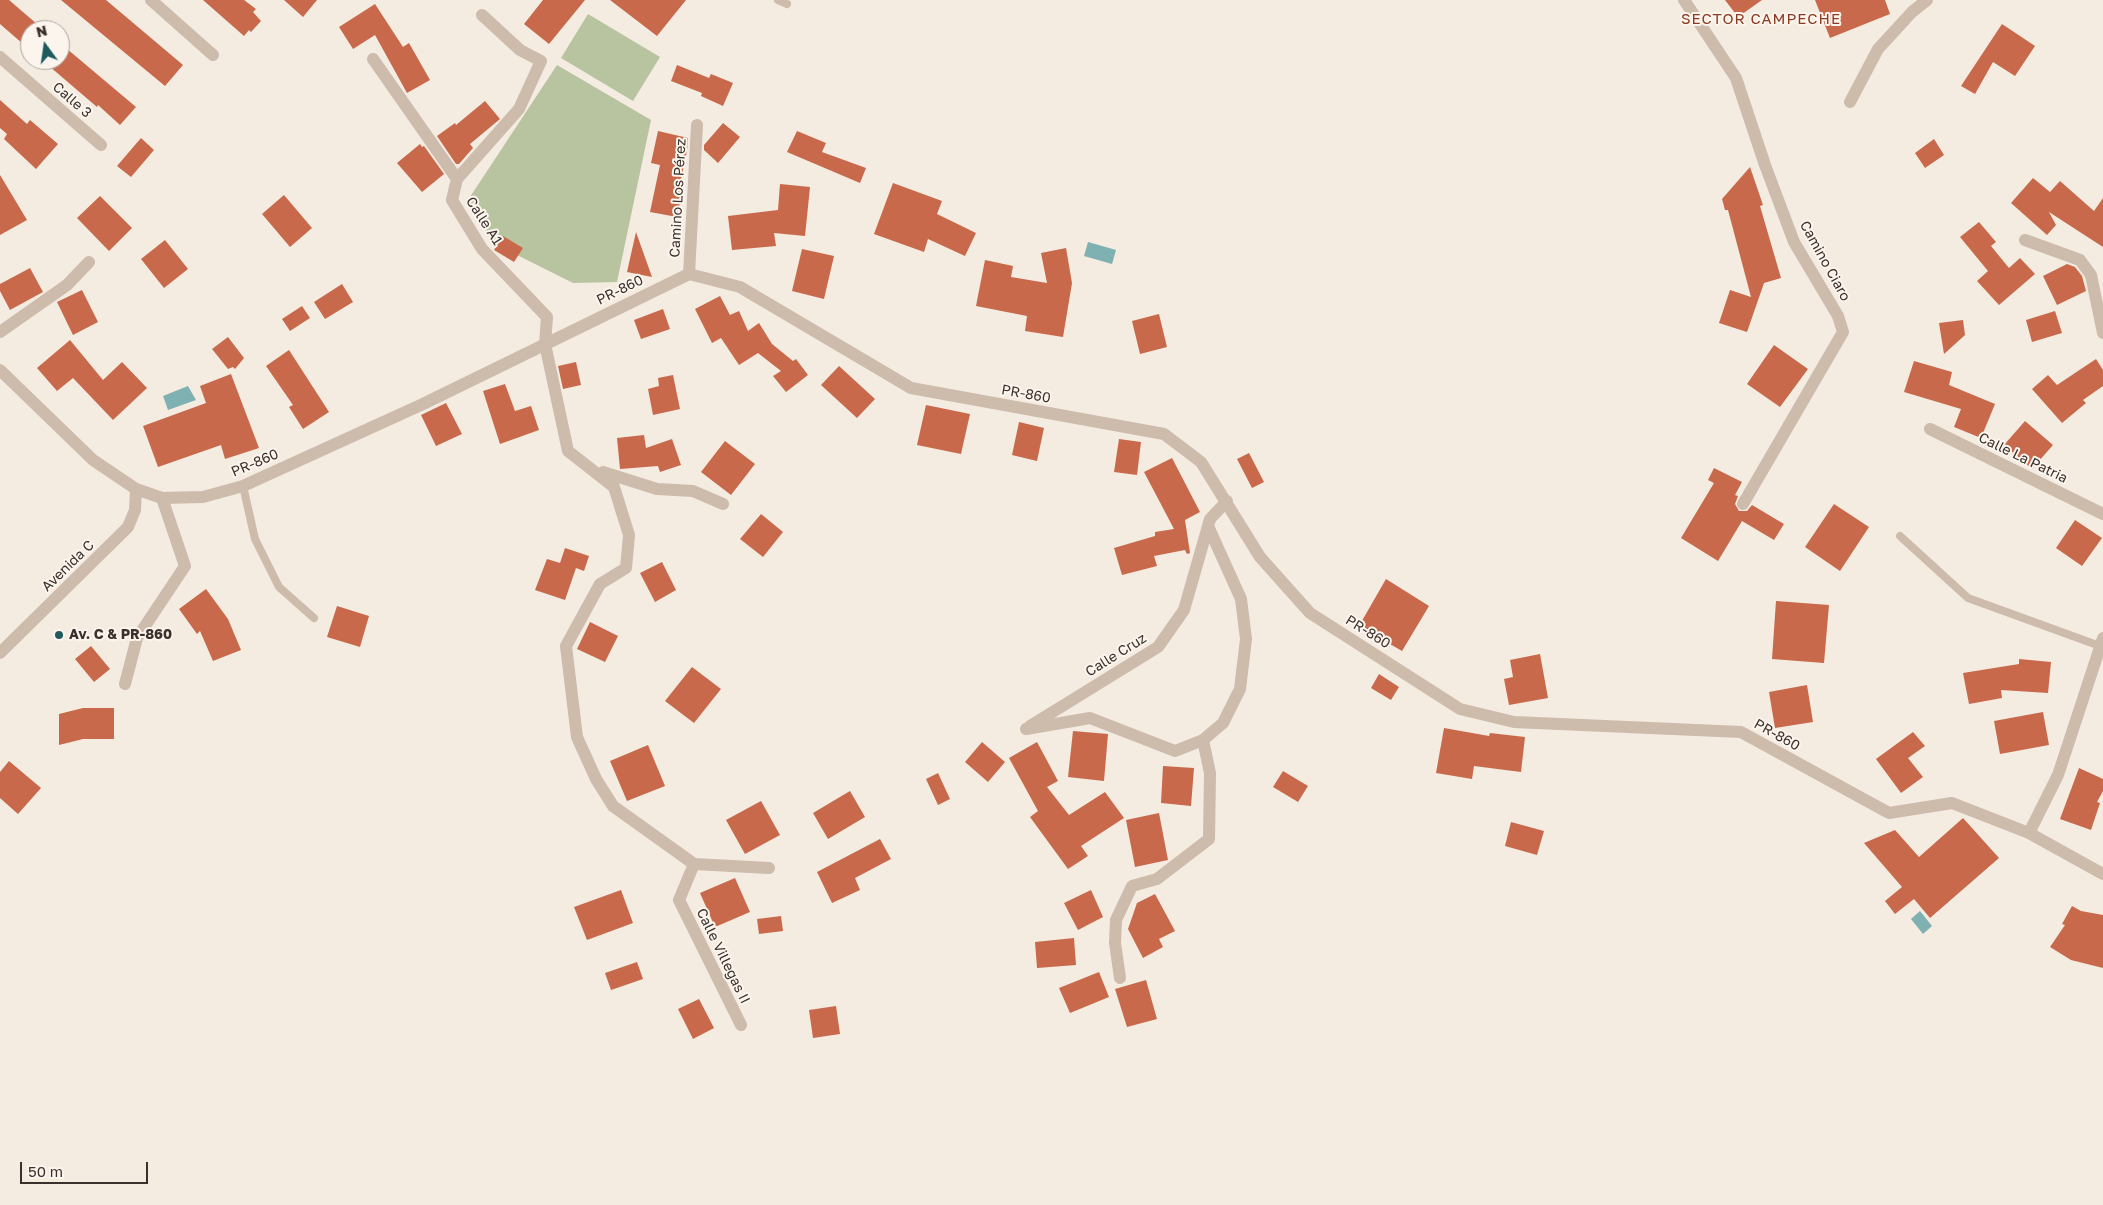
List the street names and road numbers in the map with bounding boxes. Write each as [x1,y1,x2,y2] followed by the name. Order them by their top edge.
[49,79,95,121] street label: Calle 3
[666,138,690,258] street label: Camino Los Pérez
[462,194,506,248] street label: Calle A1
[1796,218,1854,304] street label: Camino Ciaro
[594,272,646,308] street label: PR-860
[1000,381,1052,407] street label: PR-860
[1976,429,2070,487] street label: Calle La Patria
[229,446,281,480] street label: PR-860
[38,537,98,595] street label: Avenida C
[1342,612,1394,652] street label: PR-860
[1083,630,1149,680] street label: Calle Cruz
[1751,716,1803,754] street label: PR-860
[693,906,753,1006] street label: Calle Villegas II

